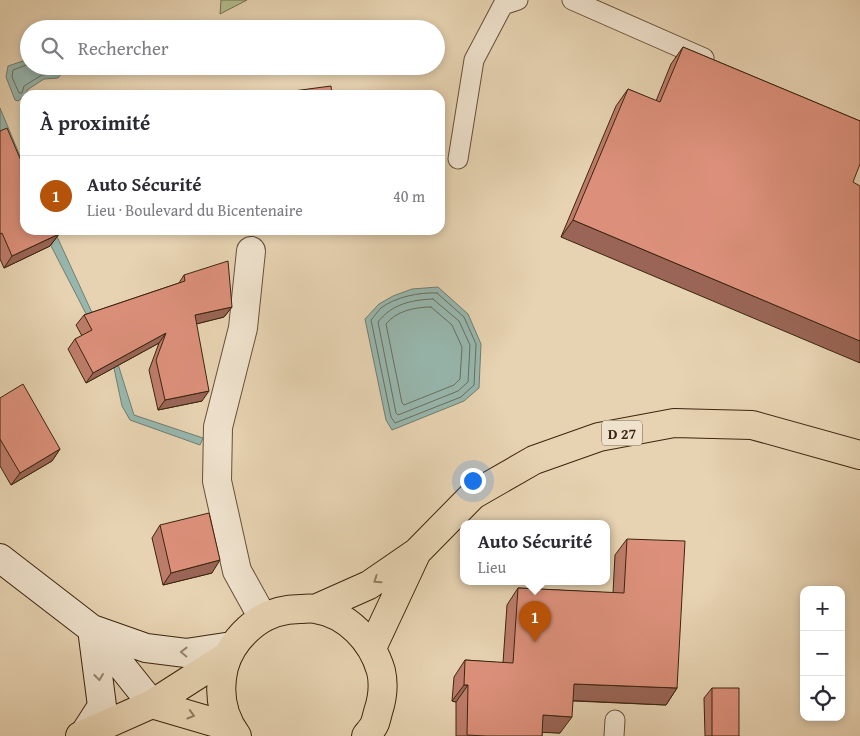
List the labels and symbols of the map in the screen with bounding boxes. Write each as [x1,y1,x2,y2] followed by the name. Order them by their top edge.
[602,420,642,446] road number: D 27
[460,468,486,494] your location
[373,573,382,583] one-way arrow
[519,601,551,642] pin: 1
[180,647,188,657] one-way arrow
[93,673,104,681] one-way arrow
[186,710,195,720] one-way arrow

